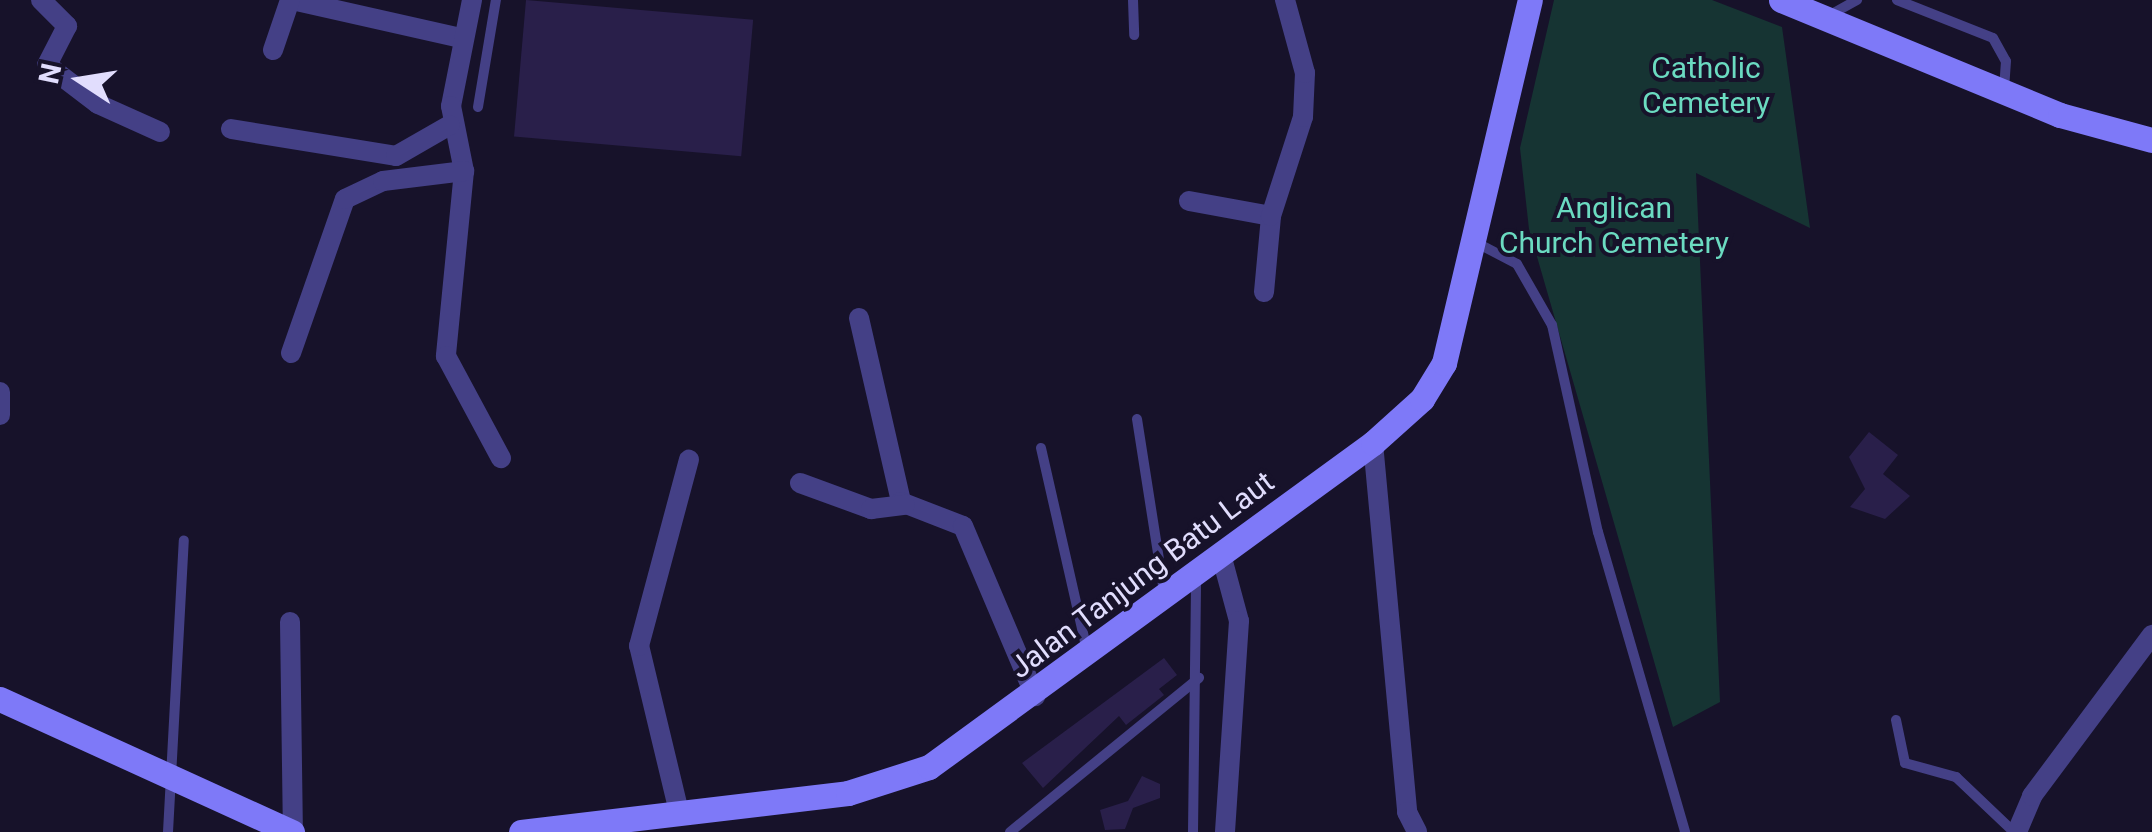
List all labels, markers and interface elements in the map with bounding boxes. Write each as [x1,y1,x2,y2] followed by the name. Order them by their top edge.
[30,30,130,130] north arrow
[1642,50,1770,120] park label: Catholic Cemetery
[32,61,68,87] text: N
[1499,190,1729,260] park label: Anglican Church Cemetery
[1003,464,1281,686] street label: Jalan Tanjung Batu Laut

